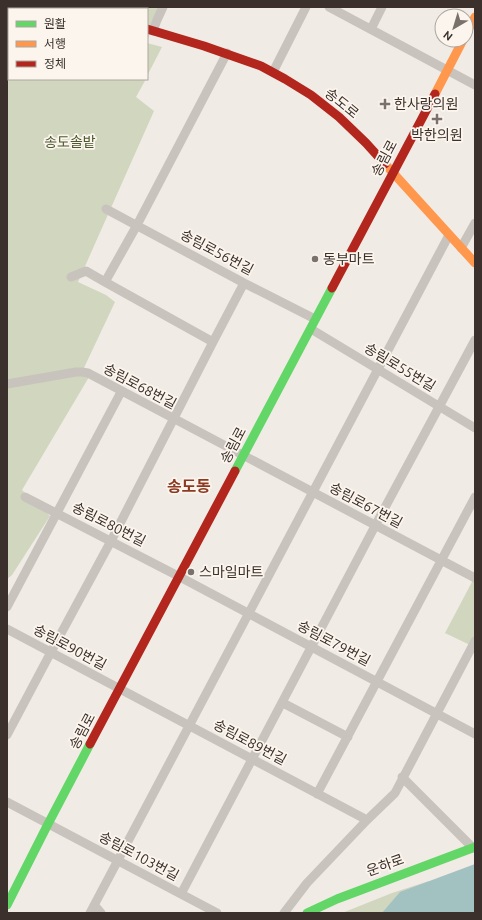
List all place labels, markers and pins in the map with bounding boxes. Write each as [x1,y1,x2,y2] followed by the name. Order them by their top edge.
[394,96,458,112] place label: 한사랑의원
[379,98,391,110] marker: 한사랑의원
[431,113,443,125] marker: 박한의원
[411,127,463,143] place label: 박한의원
[323,251,375,267] place label: 동부마트
[310,254,320,264] marker: 동부마트
[199,564,264,580] place label: 스마일마트
[186,567,196,577] marker: 스마일마트

